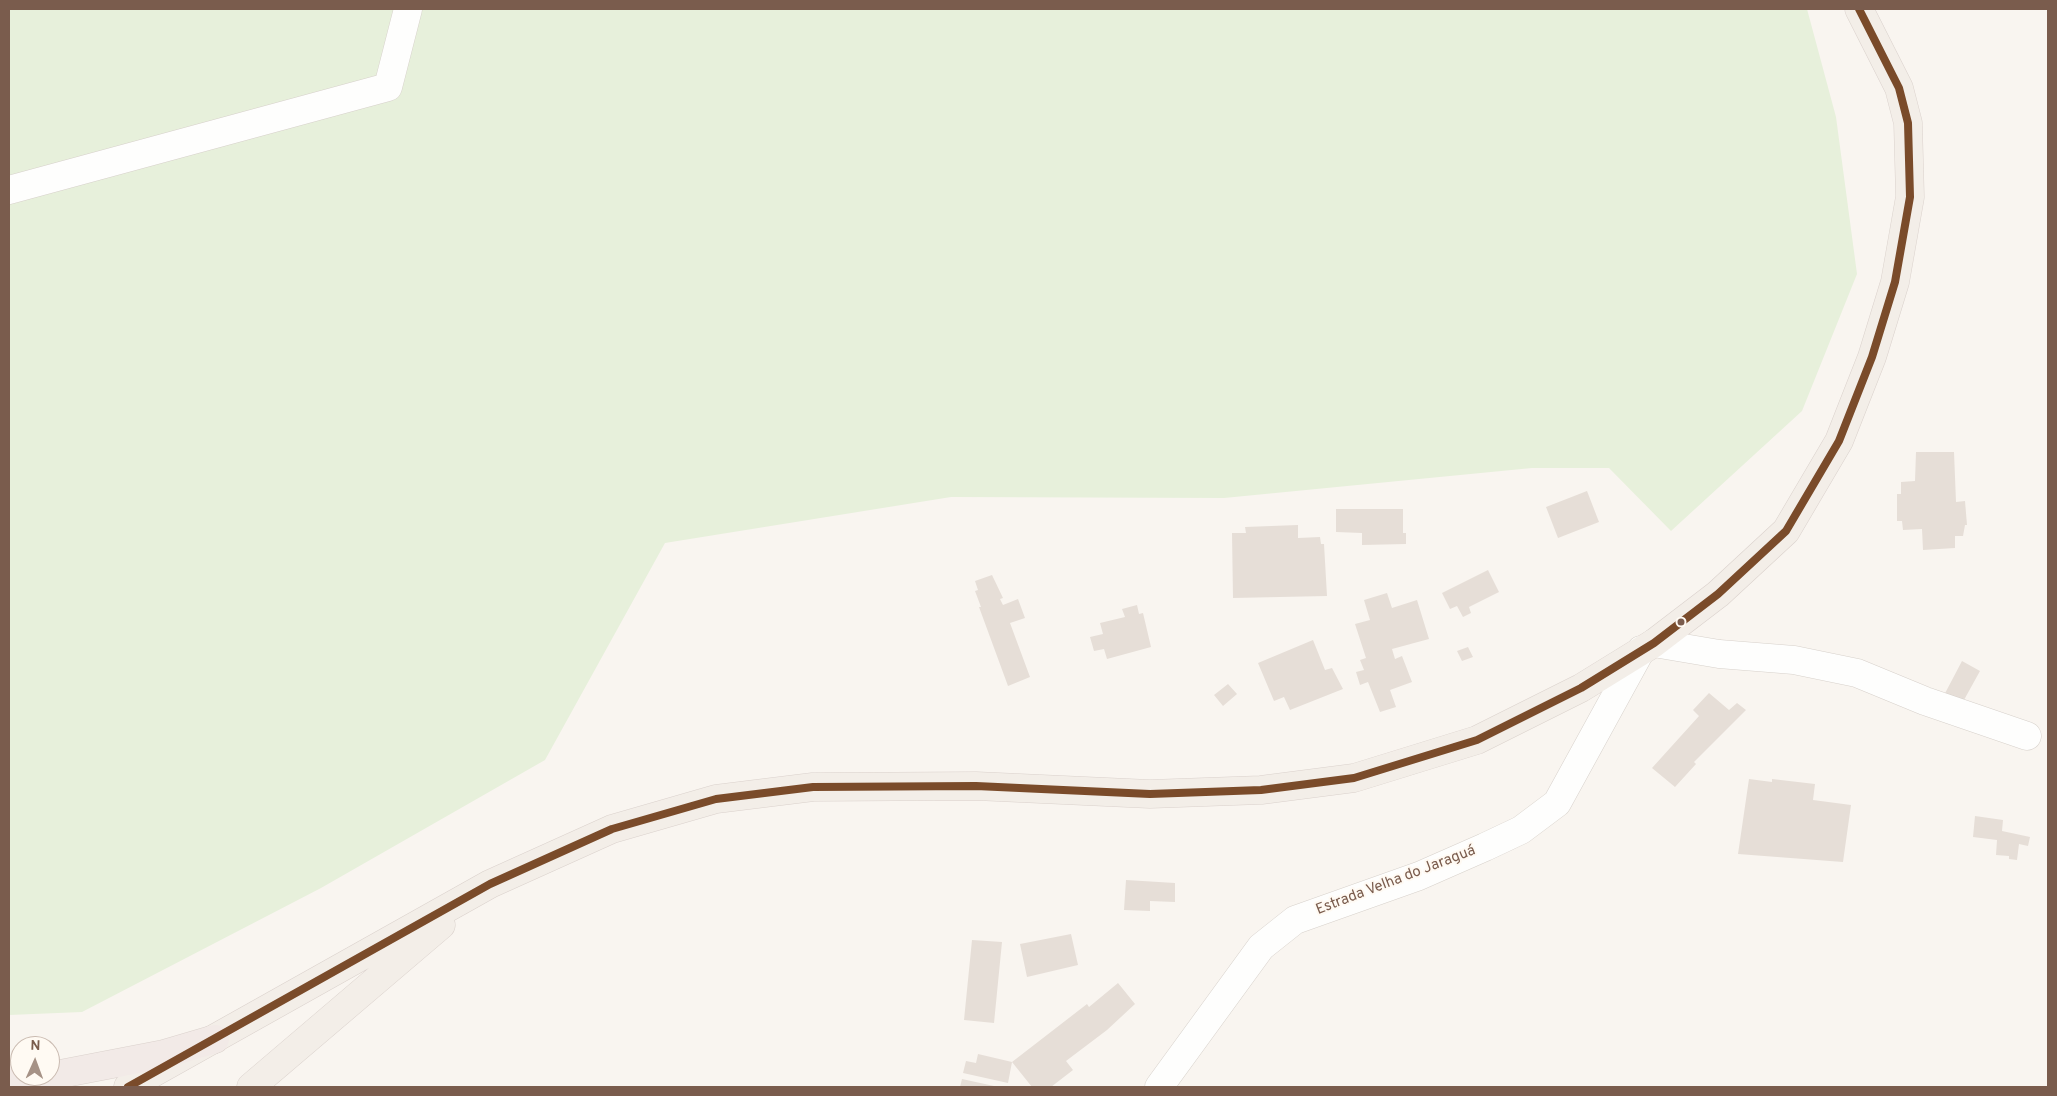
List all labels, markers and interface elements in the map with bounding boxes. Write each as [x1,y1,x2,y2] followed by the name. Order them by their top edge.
[1676,617,1686,627] unlabelled marker
[1314,842,1478,920] street label: Estrada Velha do Jaraguá
[10,1036,60,1086] north arrow
[30,1038,41,1055] text: N

